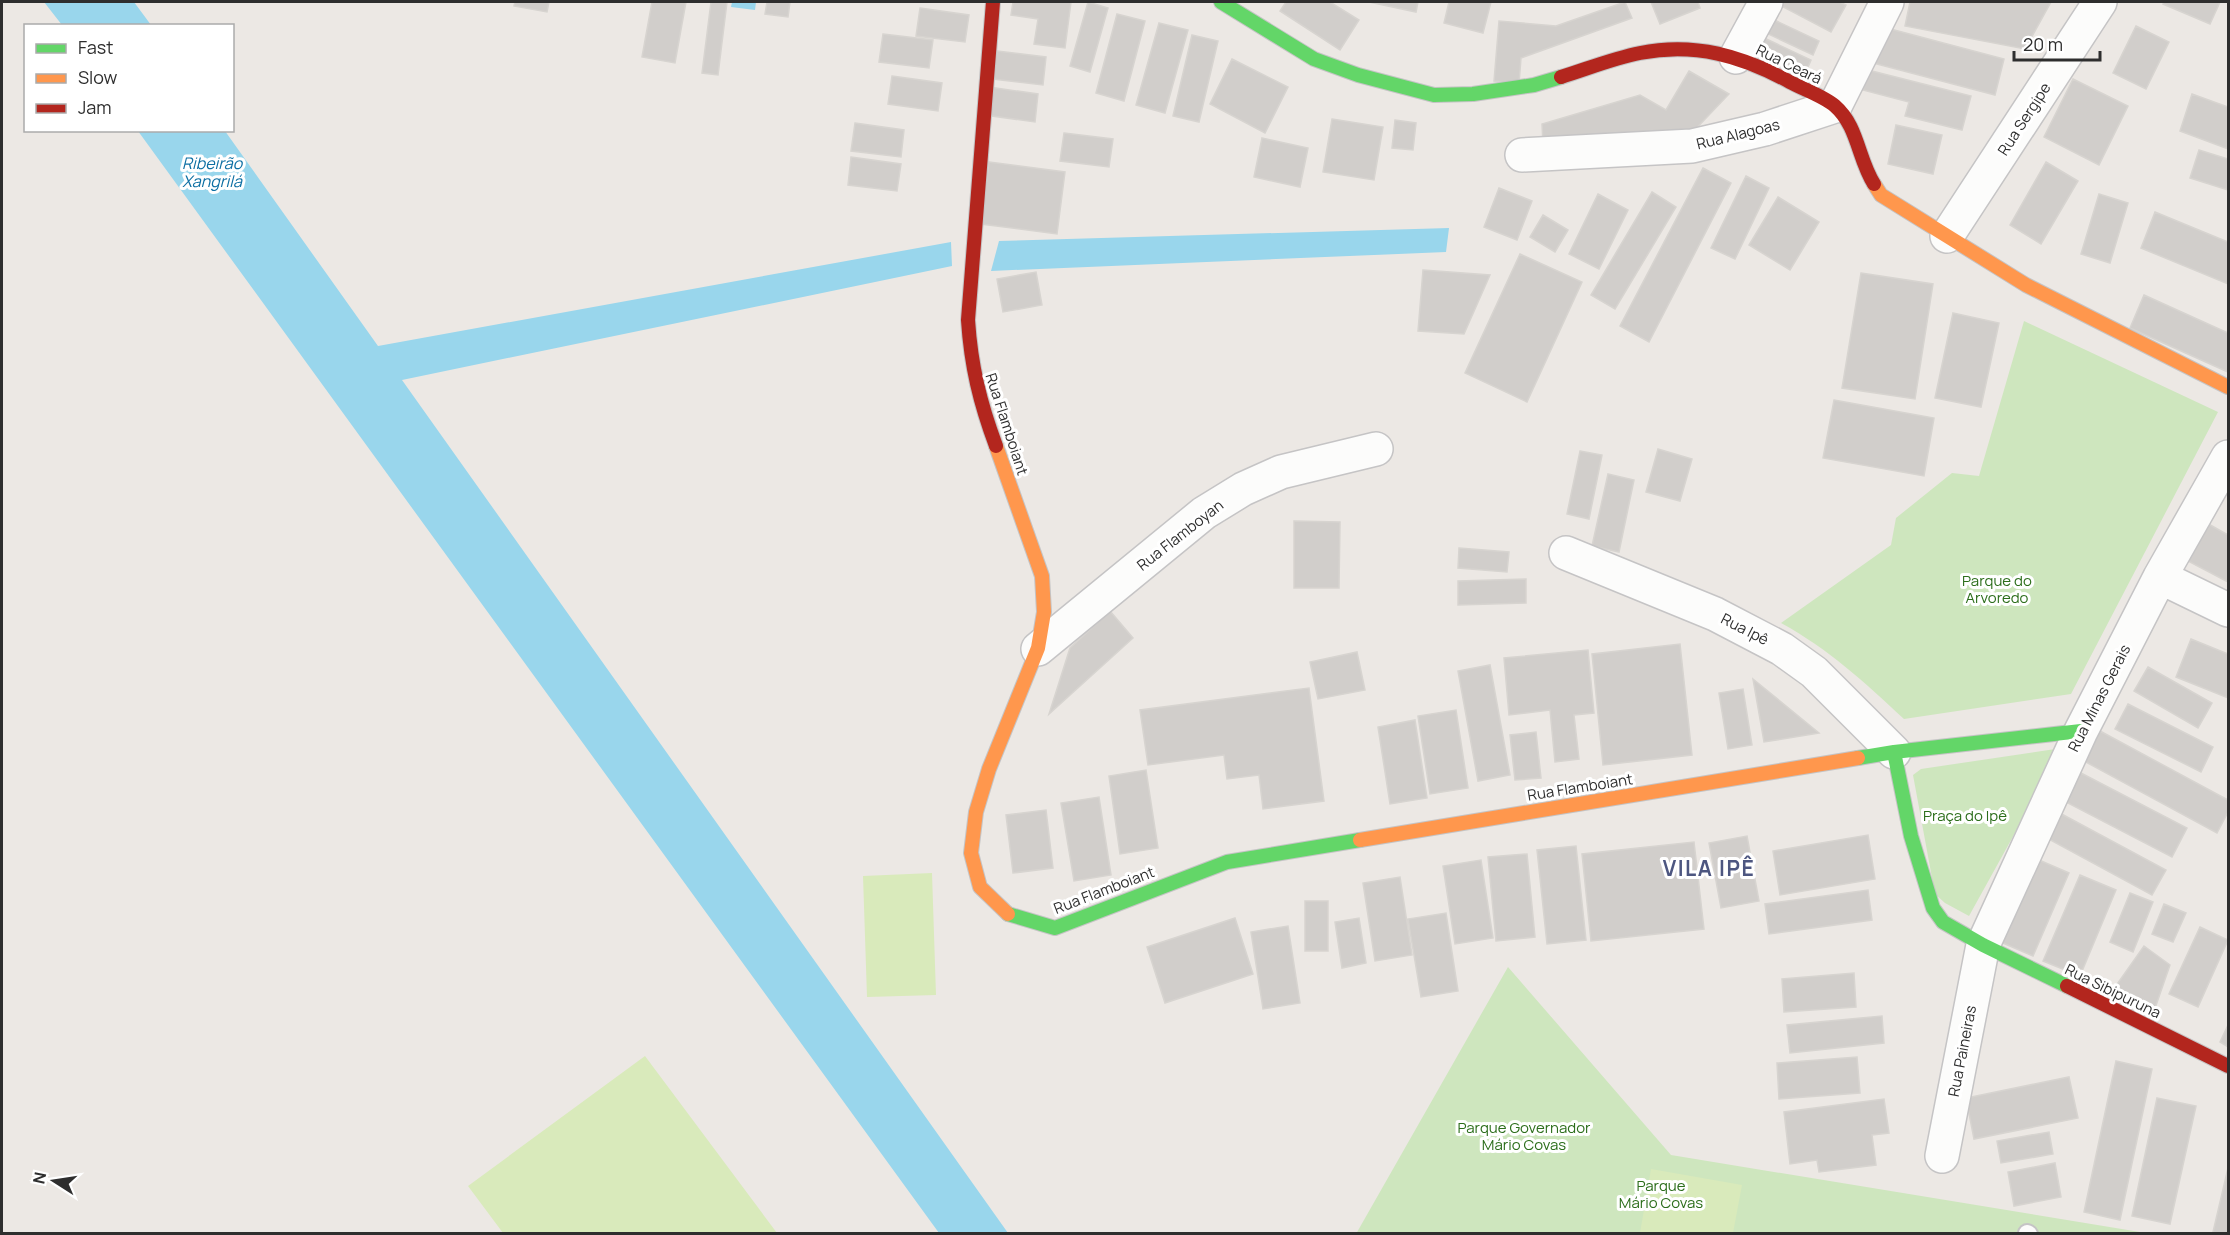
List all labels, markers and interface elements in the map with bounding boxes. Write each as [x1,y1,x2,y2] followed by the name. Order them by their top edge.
[24,24,234,132] legend
[2014,24,2100,62] scale bar
[2023,32,2063,56] text: 20 m
[78,35,113,59] text: Fast
[1753,39,1825,89] street label: Rua Ceará
[78,65,118,89] text: Slow
[1993,78,2055,159] street label: Rua Sergipe
[78,95,112,119] text: Jam
[1694,114,1782,154] street label: Rua Alagoas
[182,152,244,192] water label: Ribeirão Xangrilá
[981,370,1033,478] street label: Rua Flamboiant
[1133,495,1228,575] street label: Rua Flamboyan
[1962,570,2032,608] park label: Parque do Arvoredo
[1718,608,1773,650] street label: Rua Ipê
[2063,641,2135,755] street label: Rua Minas Gerais
[1526,768,1634,806] street label: Rua Flamboiant
[1923,805,2007,826] park label: Praça do Ipê
[1663,854,1755,882] district label: VILA IPÊ
[1051,861,1157,919] street label: Rua Flamboiant
[2062,959,2164,1023] street label: Rua Sibipuruna
[1943,1003,1981,1099] street label: Rua Paineiras
[1457,1117,1591,1155] park label: Parque Governador Mário Covas
[24,1151,84,1211] north arrow
[27,1170,51,1186] text: N
[1619,1175,1703,1213] park label: Parque Mário Covas

